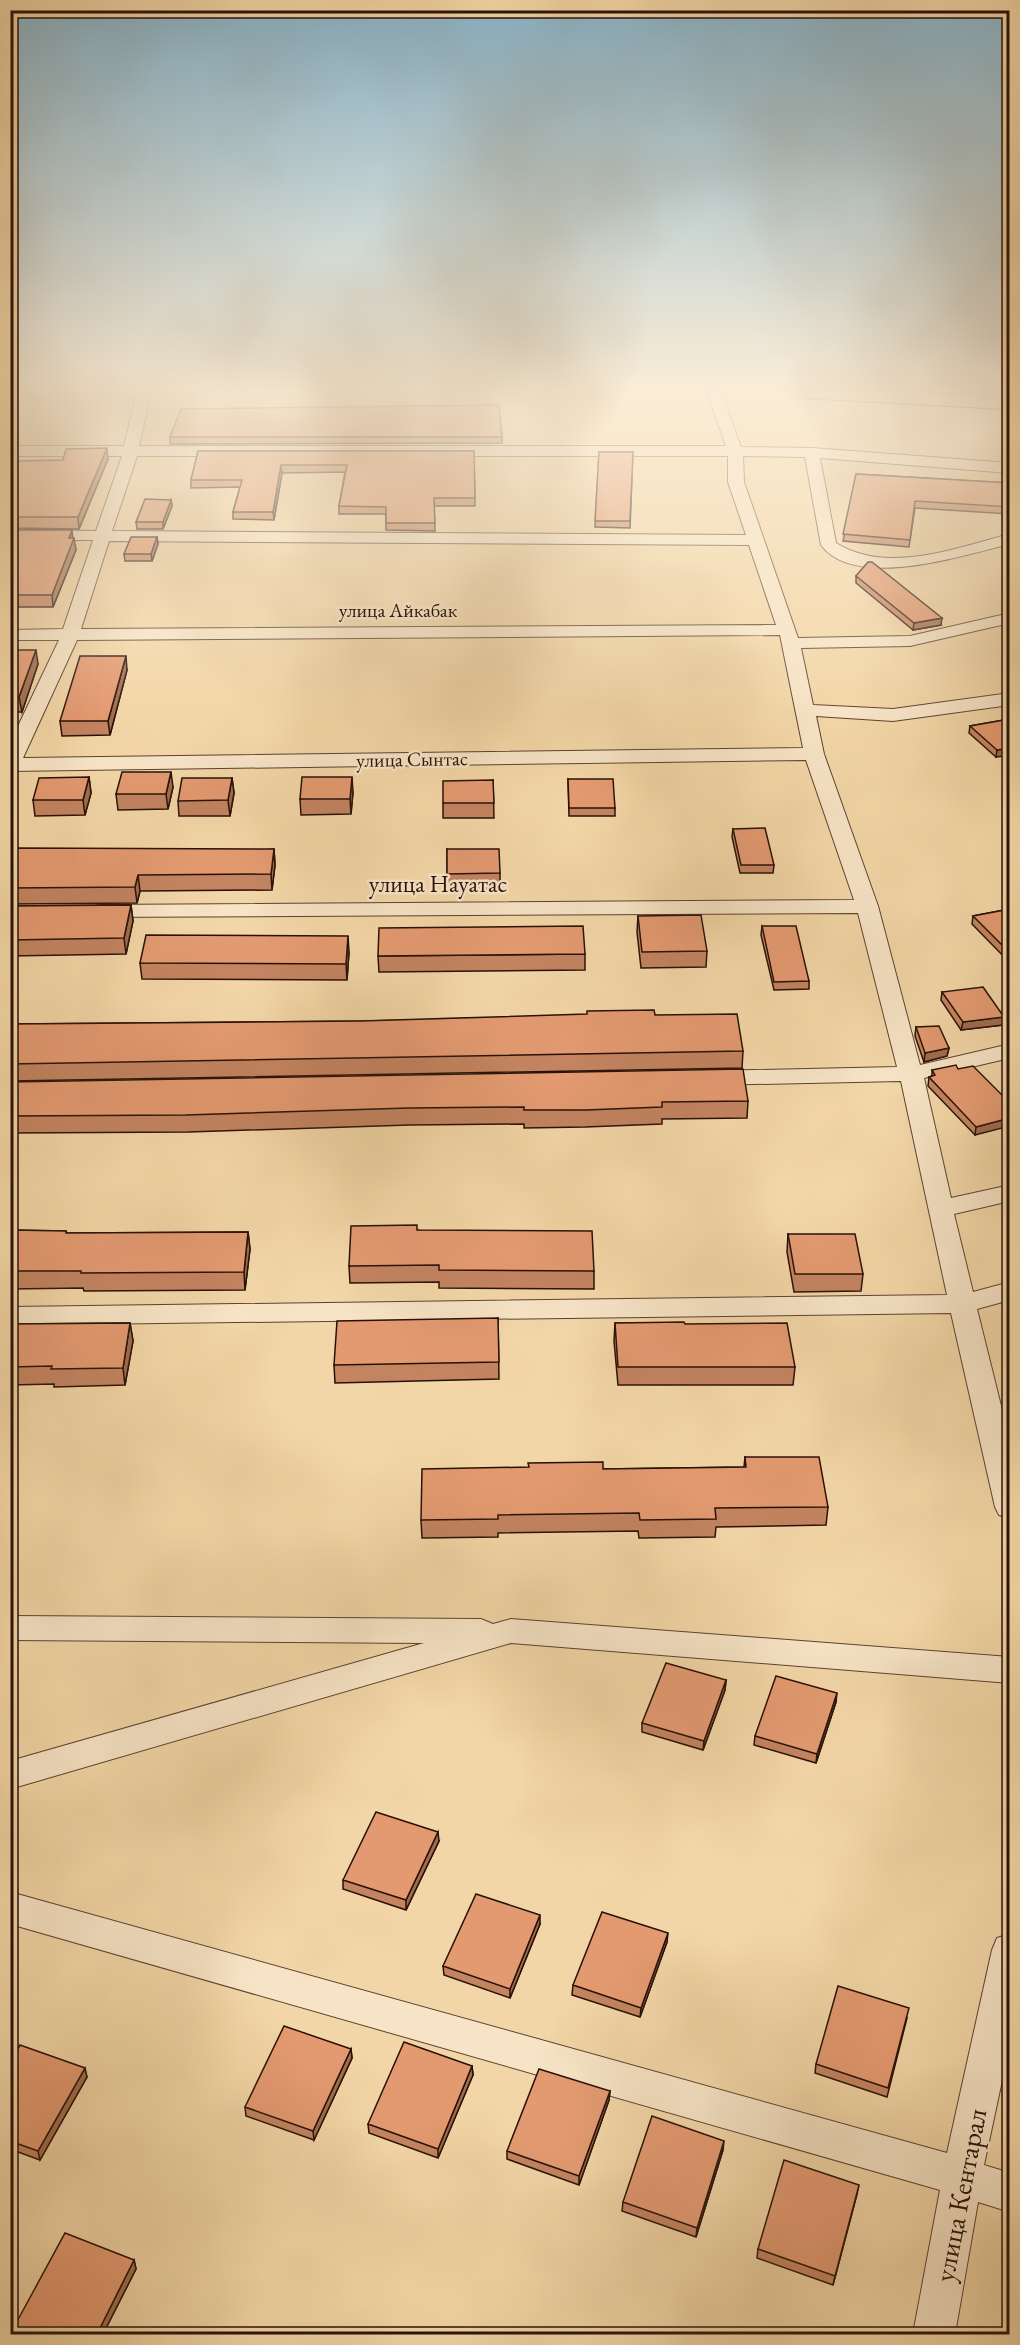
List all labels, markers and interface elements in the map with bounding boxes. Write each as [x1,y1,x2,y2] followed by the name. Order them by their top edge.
[339,597,458,623] street label: улица Айкабак
[356,745,468,773] street label: улица Сынтас
[369,868,507,899] street label: улица Науатас
[926,2105,994,2285] street label: улица Кентарал

